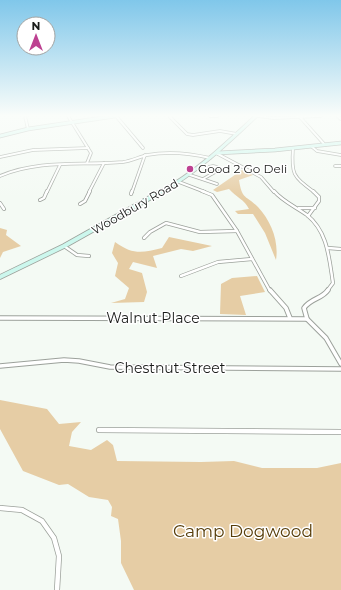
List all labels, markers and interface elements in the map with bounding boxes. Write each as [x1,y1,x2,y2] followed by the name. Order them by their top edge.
[16,16,56,56] north arrow
[32,19,40,33] text: N
[198,161,287,176] place label: Good 2 Go Deli
[185,164,195,174] marker: Good 2 Go Deli
[89,176,181,238] street label: Woodbury Road
[106,309,200,327] street label: Walnut Place
[115,359,226,377] street label: Chestnut Street
[173,521,313,541] park label: Camp Dogwood

